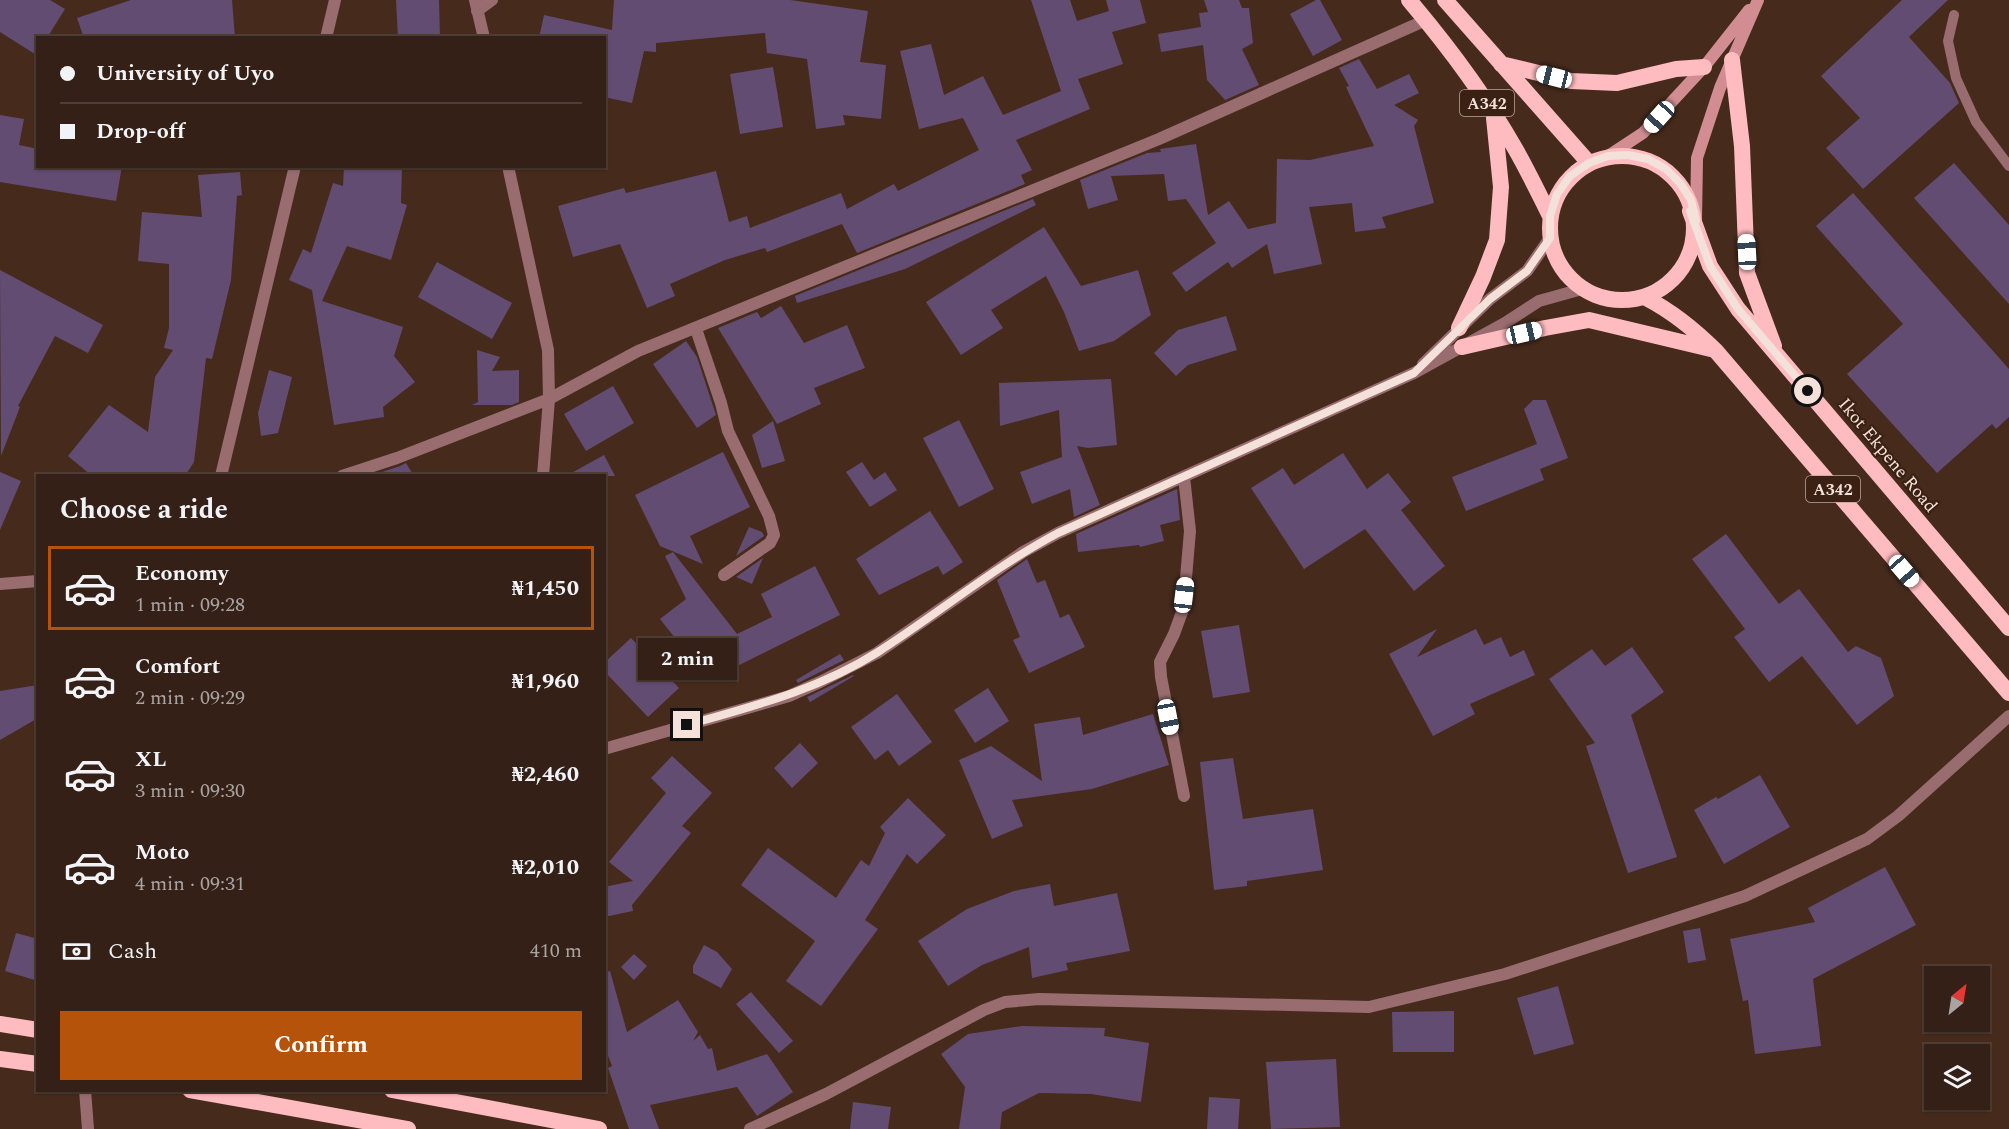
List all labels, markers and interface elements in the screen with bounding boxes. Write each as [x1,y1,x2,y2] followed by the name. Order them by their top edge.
[96,57,274,90] text: University of Uyo
[1534,64,1574,90] car
[1460,90,1514,116] road number: A342
[1640,98,1678,136] car
[96,115,185,148] text: Drop-off
[1737,234,1757,270] car
[1504,320,1544,346] car
[1794,377,1821,404] route start
[1832,392,1944,519] street label: Ikot Ekpene Road
[1806,476,1860,502] road number: A342
[60,489,228,531] text: Choose a ride
[1885,552,1923,590] car
[135,557,228,590] text: Economy
[63,561,117,615] icon: car
[511,572,579,605] text: ₦1,450
[1173,576,1195,614] car
[135,590,245,620] text: 1 min · 09:28
[638,638,736,680] callout: 2 min
[661,644,714,674] text: 2 min
[135,650,220,683] text: Comfort
[63,654,117,708] icon: car
[511,665,579,698] text: ₦1,960
[135,683,245,713] text: 2 min · 09:29
[1156,698,1180,736] car
[673,711,700,738] route end
[135,743,166,776] text: XL
[63,747,117,801] icon: car
[511,758,579,791] text: ₦2,460
[135,776,245,806] text: 3 min · 09:30
[135,836,189,869] text: Moto
[63,840,117,894] icon: car
[511,851,579,884] text: ₦2,010
[135,869,245,899] text: 4 min · 09:31
[60,935,93,968] icon: cash
[108,935,157,968] text: Cash
[530,936,582,966] text: 410 m
[1924,966,1990,1032] north arrow
[1924,966,1990,1110] map controls
[60,1011,582,1080] button: Confirm
[1924,1044,1990,1110] button: layers

